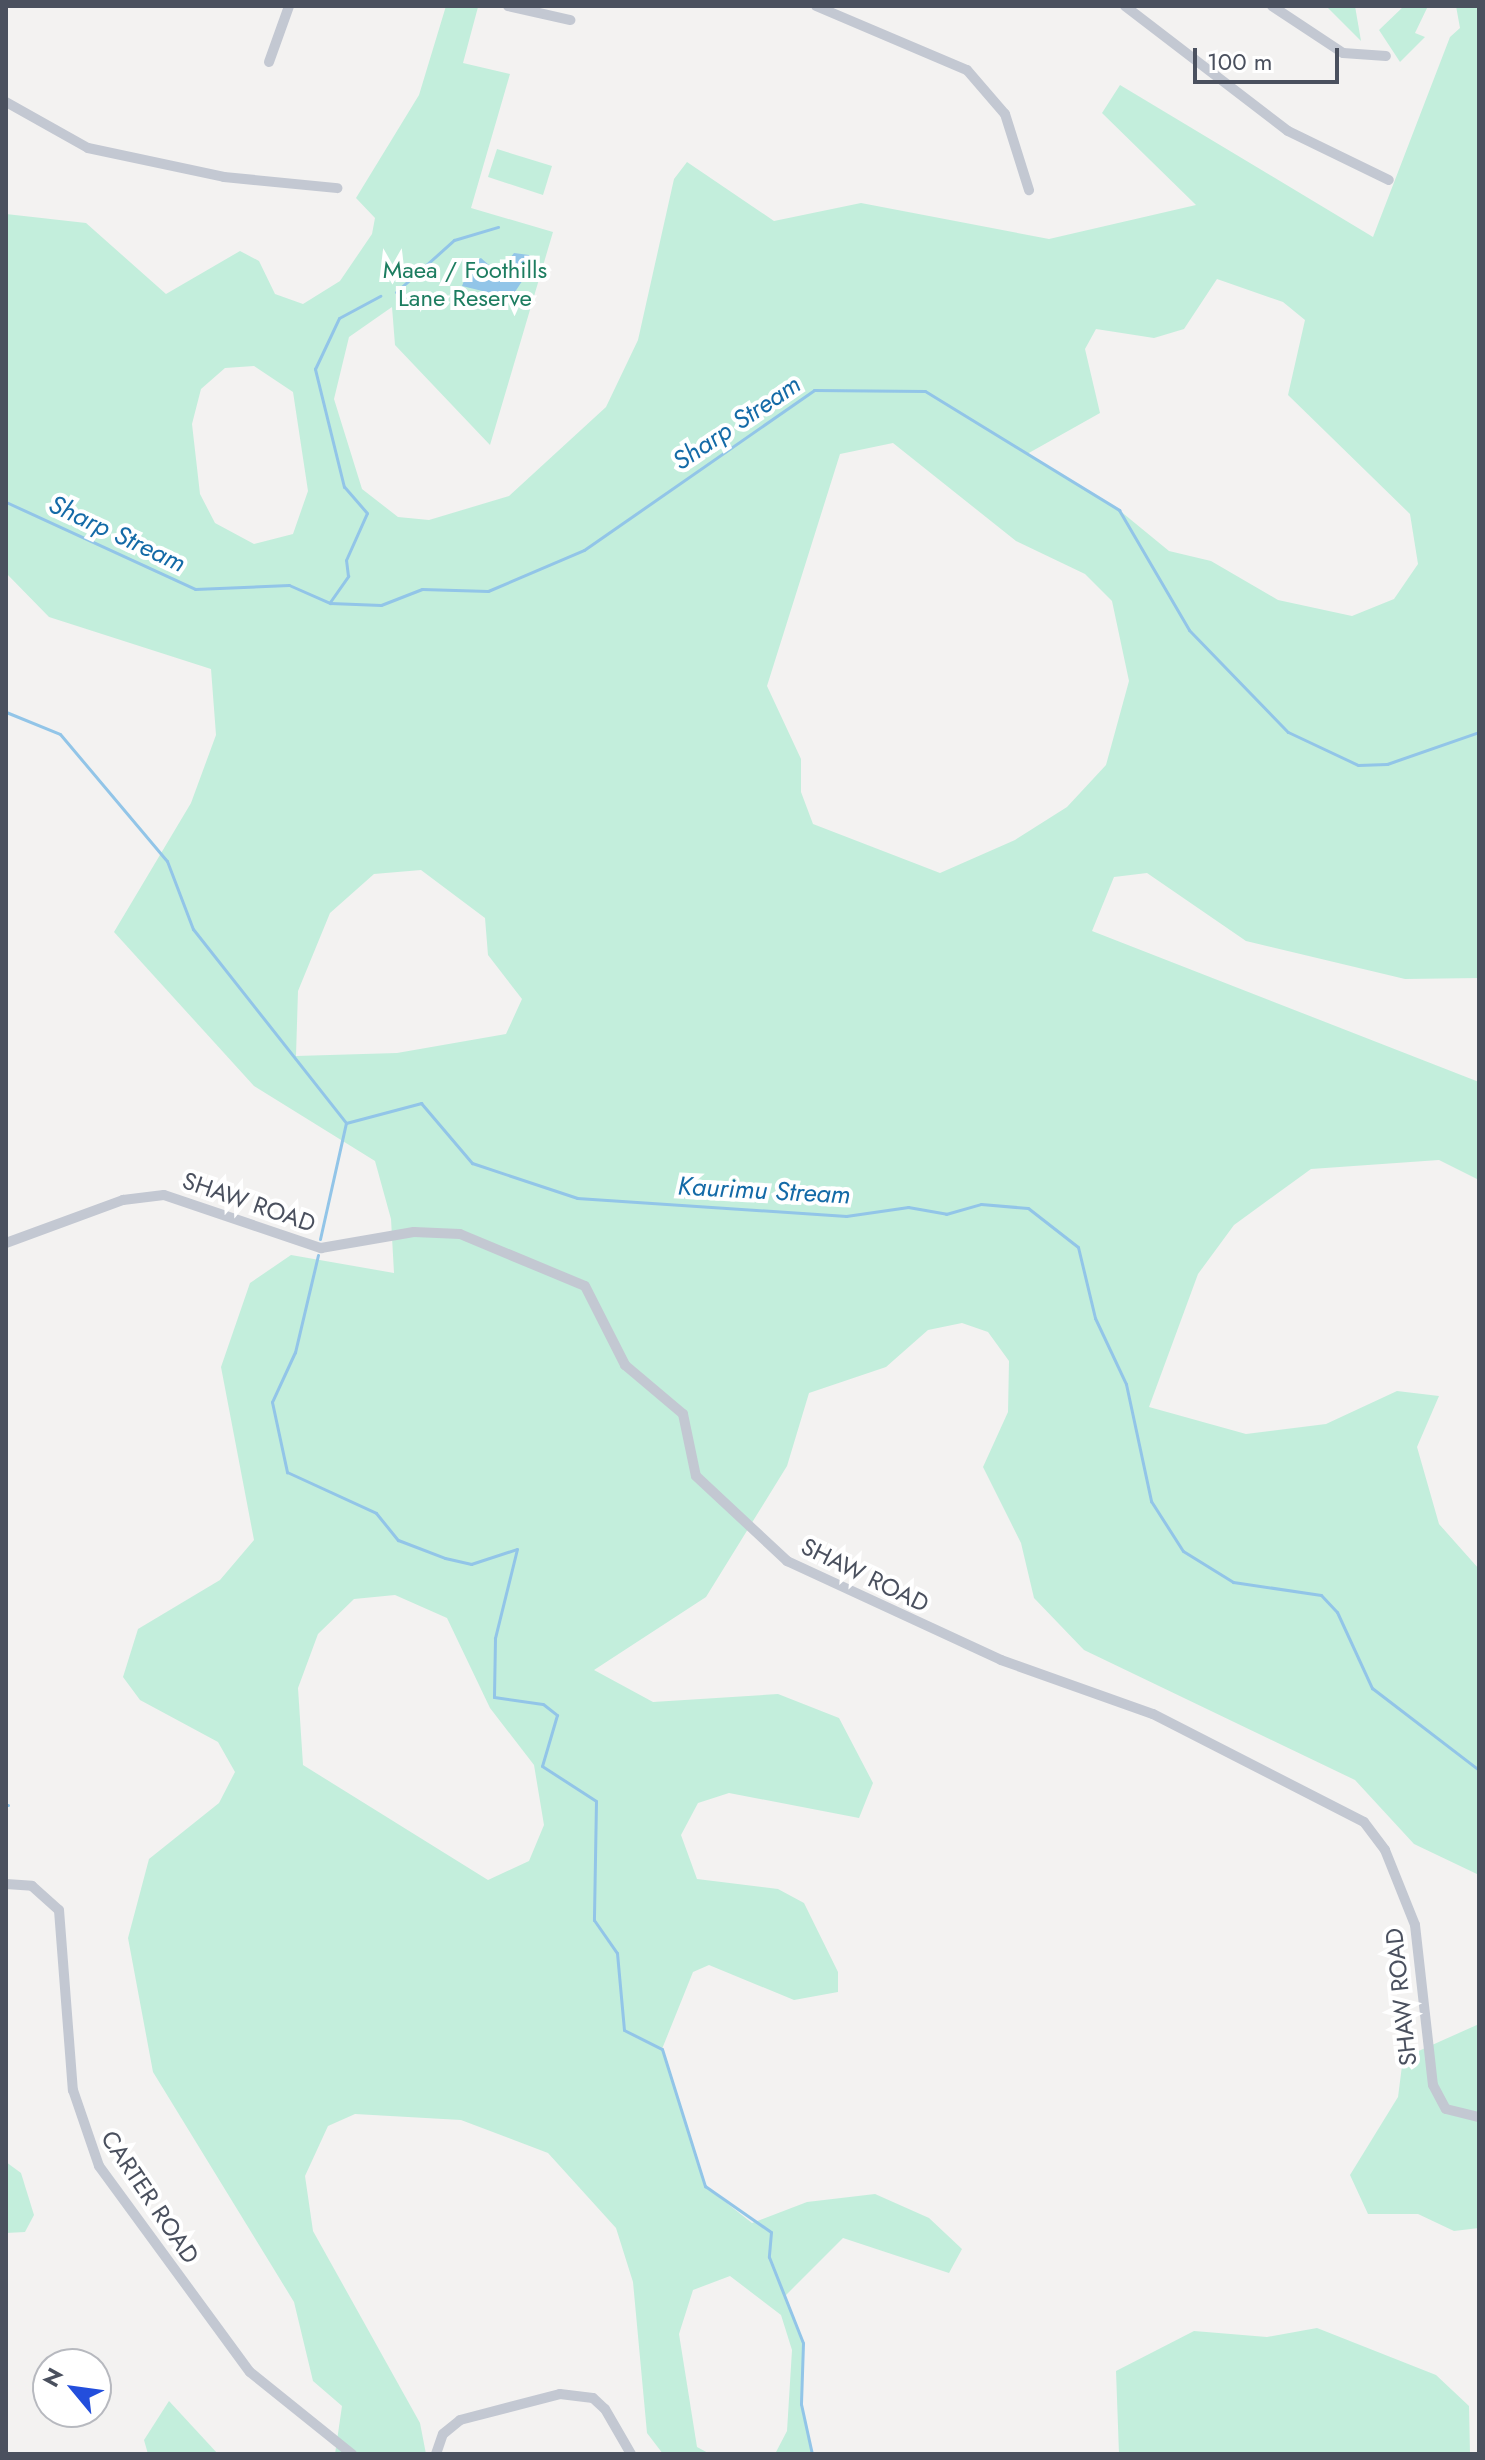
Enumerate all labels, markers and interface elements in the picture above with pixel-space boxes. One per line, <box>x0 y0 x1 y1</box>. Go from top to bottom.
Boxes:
scale bar <box>1197 32 1343 82</box>
text: 100 m <box>1207 44 1273 79</box>
park label: Maea / Foothills Lane Reserve <box>383 256 547 312</box>
water label: Sharp Stream <box>667 369 807 477</box>
water label: Sharp Stream <box>44 489 190 579</box>
street label: SHAW ROAD <box>179 1166 319 1238</box>
water label: Kaurimu Stream <box>677 1171 851 1211</box>
street label: SHAW ROAD <box>796 1532 934 1618</box>
street label: SHAW ROAD <box>1379 1927 1423 2067</box>
street label: CARTER ROAD <box>95 2125 205 2269</box>
north arrow <box>32 2348 112 2428</box>
text: N <box>35 2362 71 2393</box>

